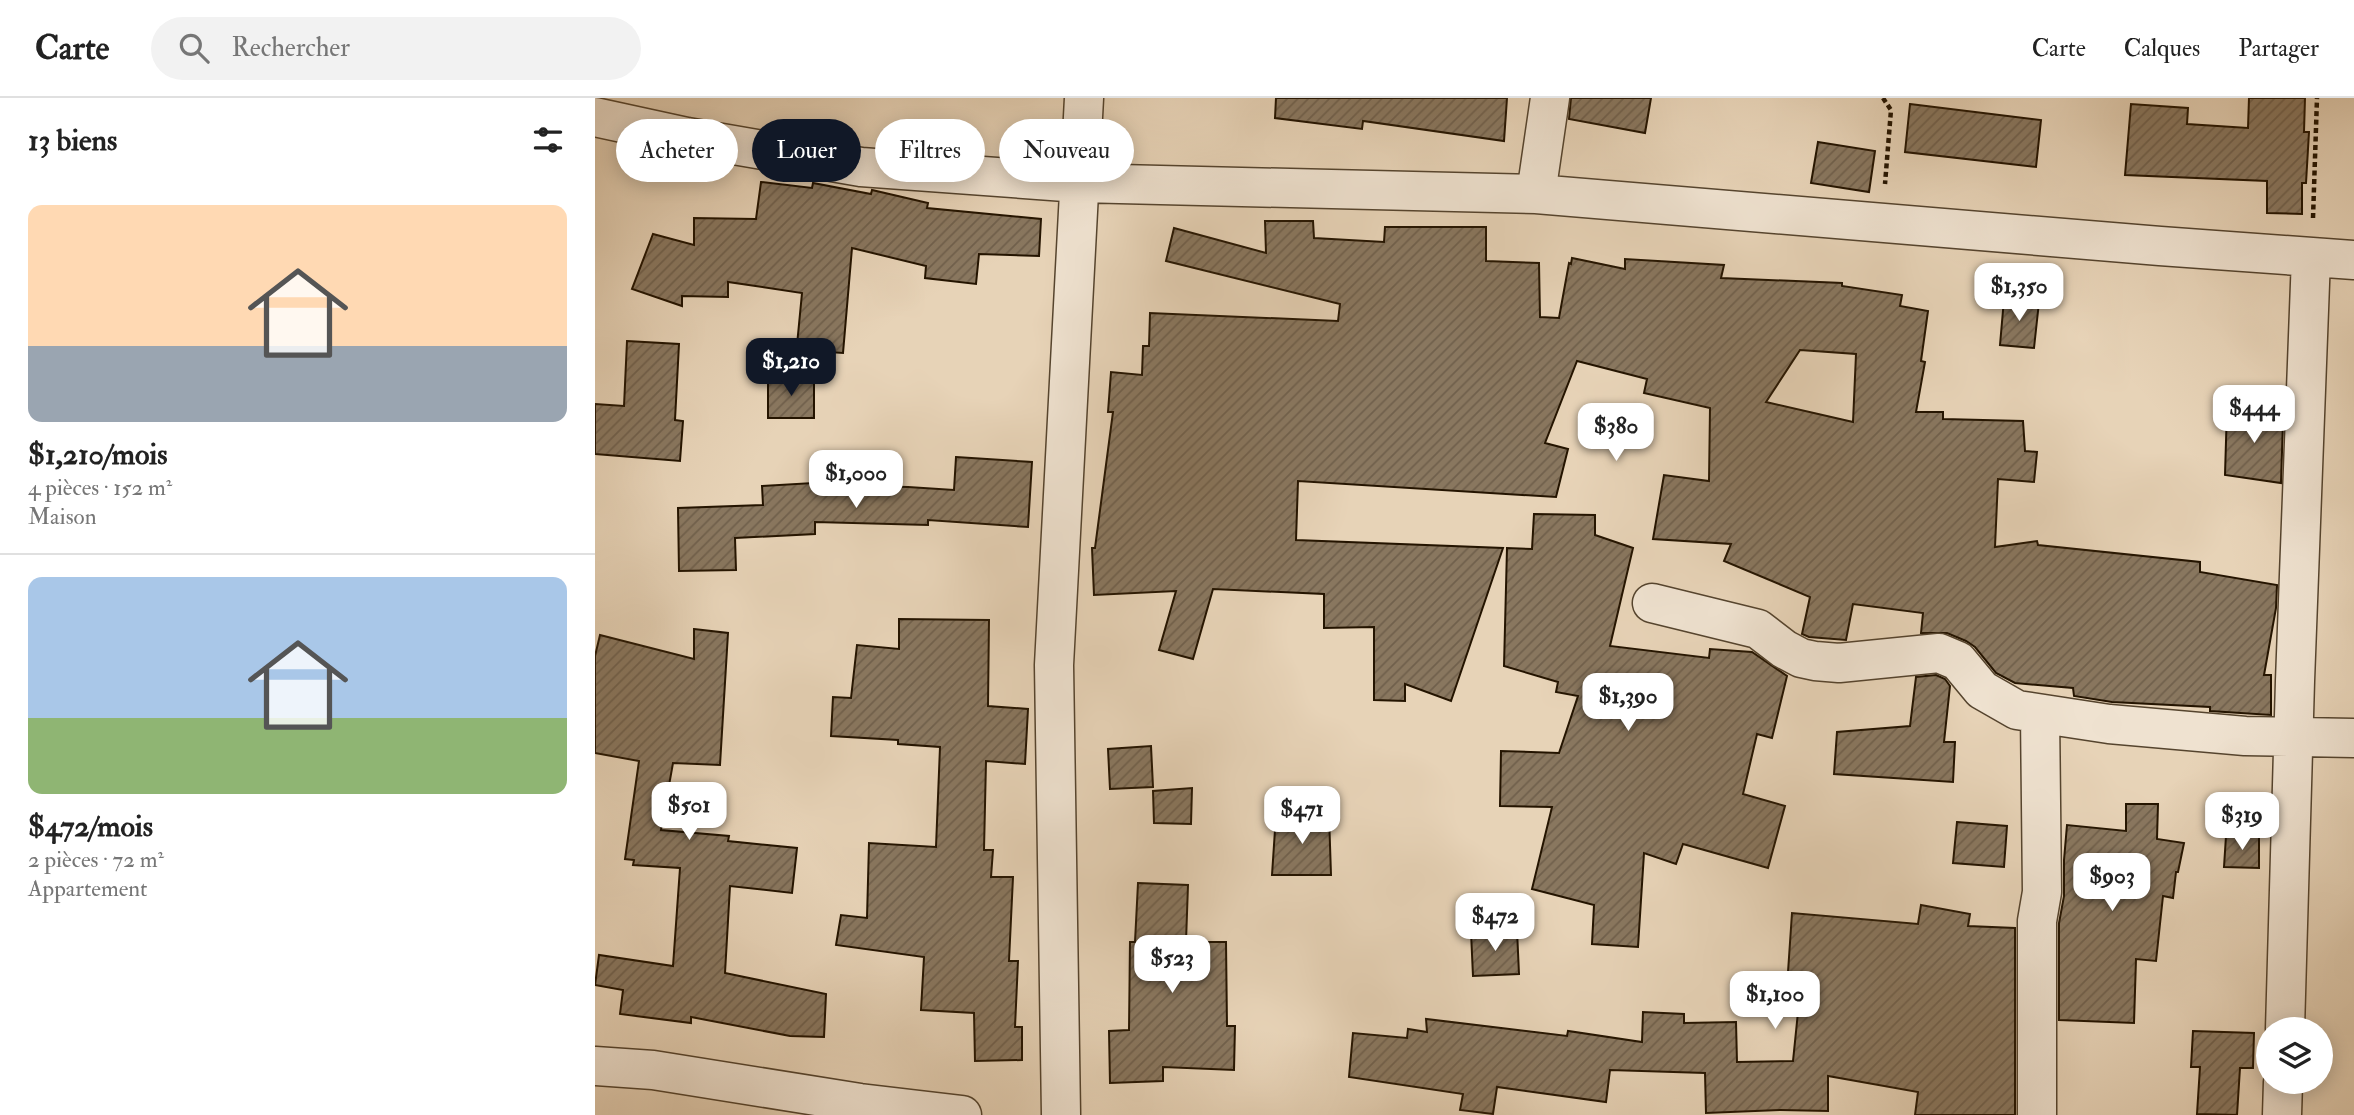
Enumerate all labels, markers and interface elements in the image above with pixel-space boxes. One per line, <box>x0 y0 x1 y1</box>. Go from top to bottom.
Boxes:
search box <box>151 17 641 80</box>
text: Carte <box>35 28 109 69</box>
icon: search <box>175 29 213 67</box>
text: Rechercher <box>231 32 350 64</box>
text: Carte <box>2032 33 2086 64</box>
text: Calques <box>2124 33 2200 64</box>
text: Partager <box>2238 33 2319 64</box>
chip: Acheter <box>616 119 738 182</box>
chip: Louer <box>752 119 861 182</box>
chip: Filtres <box>875 119 985 182</box>
chip: Nouveau <box>999 119 1134 182</box>
icon: filters <box>529 121 567 159</box>
text: 13 biens <box>28 122 117 159</box>
icon: home <box>235 250 361 376</box>
pin: $1,350 <box>1962 264 2076 323</box>
text: $1,350 <box>1990 271 2048 300</box>
pin: $1,210 <box>734 338 848 398</box>
text: $1,210 <box>762 346 820 375</box>
pin: $444 <box>2213 386 2295 445</box>
text: $444 <box>2229 393 2279 422</box>
pin: $380 <box>1575 404 1657 463</box>
text: $380 <box>1594 411 1638 440</box>
text: $1,210/mois <box>28 436 168 473</box>
pin: $1,000 <box>799 450 913 510</box>
text: $1,000 <box>825 458 887 487</box>
text: 4 pièces · 152 m² <box>28 473 172 502</box>
text: Maison <box>28 502 97 531</box>
icon: home <box>235 622 361 748</box>
pin: $1,390 <box>1571 674 1685 733</box>
text: $1,390 <box>1598 681 1658 710</box>
pin: $501 <box>648 782 730 842</box>
pin: $471 <box>1261 786 1343 846</box>
text: $501 <box>668 790 710 819</box>
pin: $319 <box>2201 792 2283 852</box>
text: $471 <box>1280 794 1324 823</box>
text: $319 <box>2221 800 2263 829</box>
text: $472/mois <box>28 808 153 845</box>
text: 2 pièces · 72 m² <box>28 845 164 874</box>
pin: $903 <box>2071 854 2153 913</box>
text: $903 <box>2089 861 2135 890</box>
text: Appartement <box>28 874 148 903</box>
pin: $472 <box>1454 894 1536 953</box>
text: $472 <box>1471 901 1519 930</box>
pin: $523 <box>1131 936 1213 995</box>
text: $523 <box>1150 943 1194 972</box>
pin: $1,100 <box>1718 972 1832 1031</box>
text: $1,100 <box>1746 979 1804 1008</box>
map controls <box>2256 1017 2333 1094</box>
button: layers <box>2256 1017 2333 1094</box>

